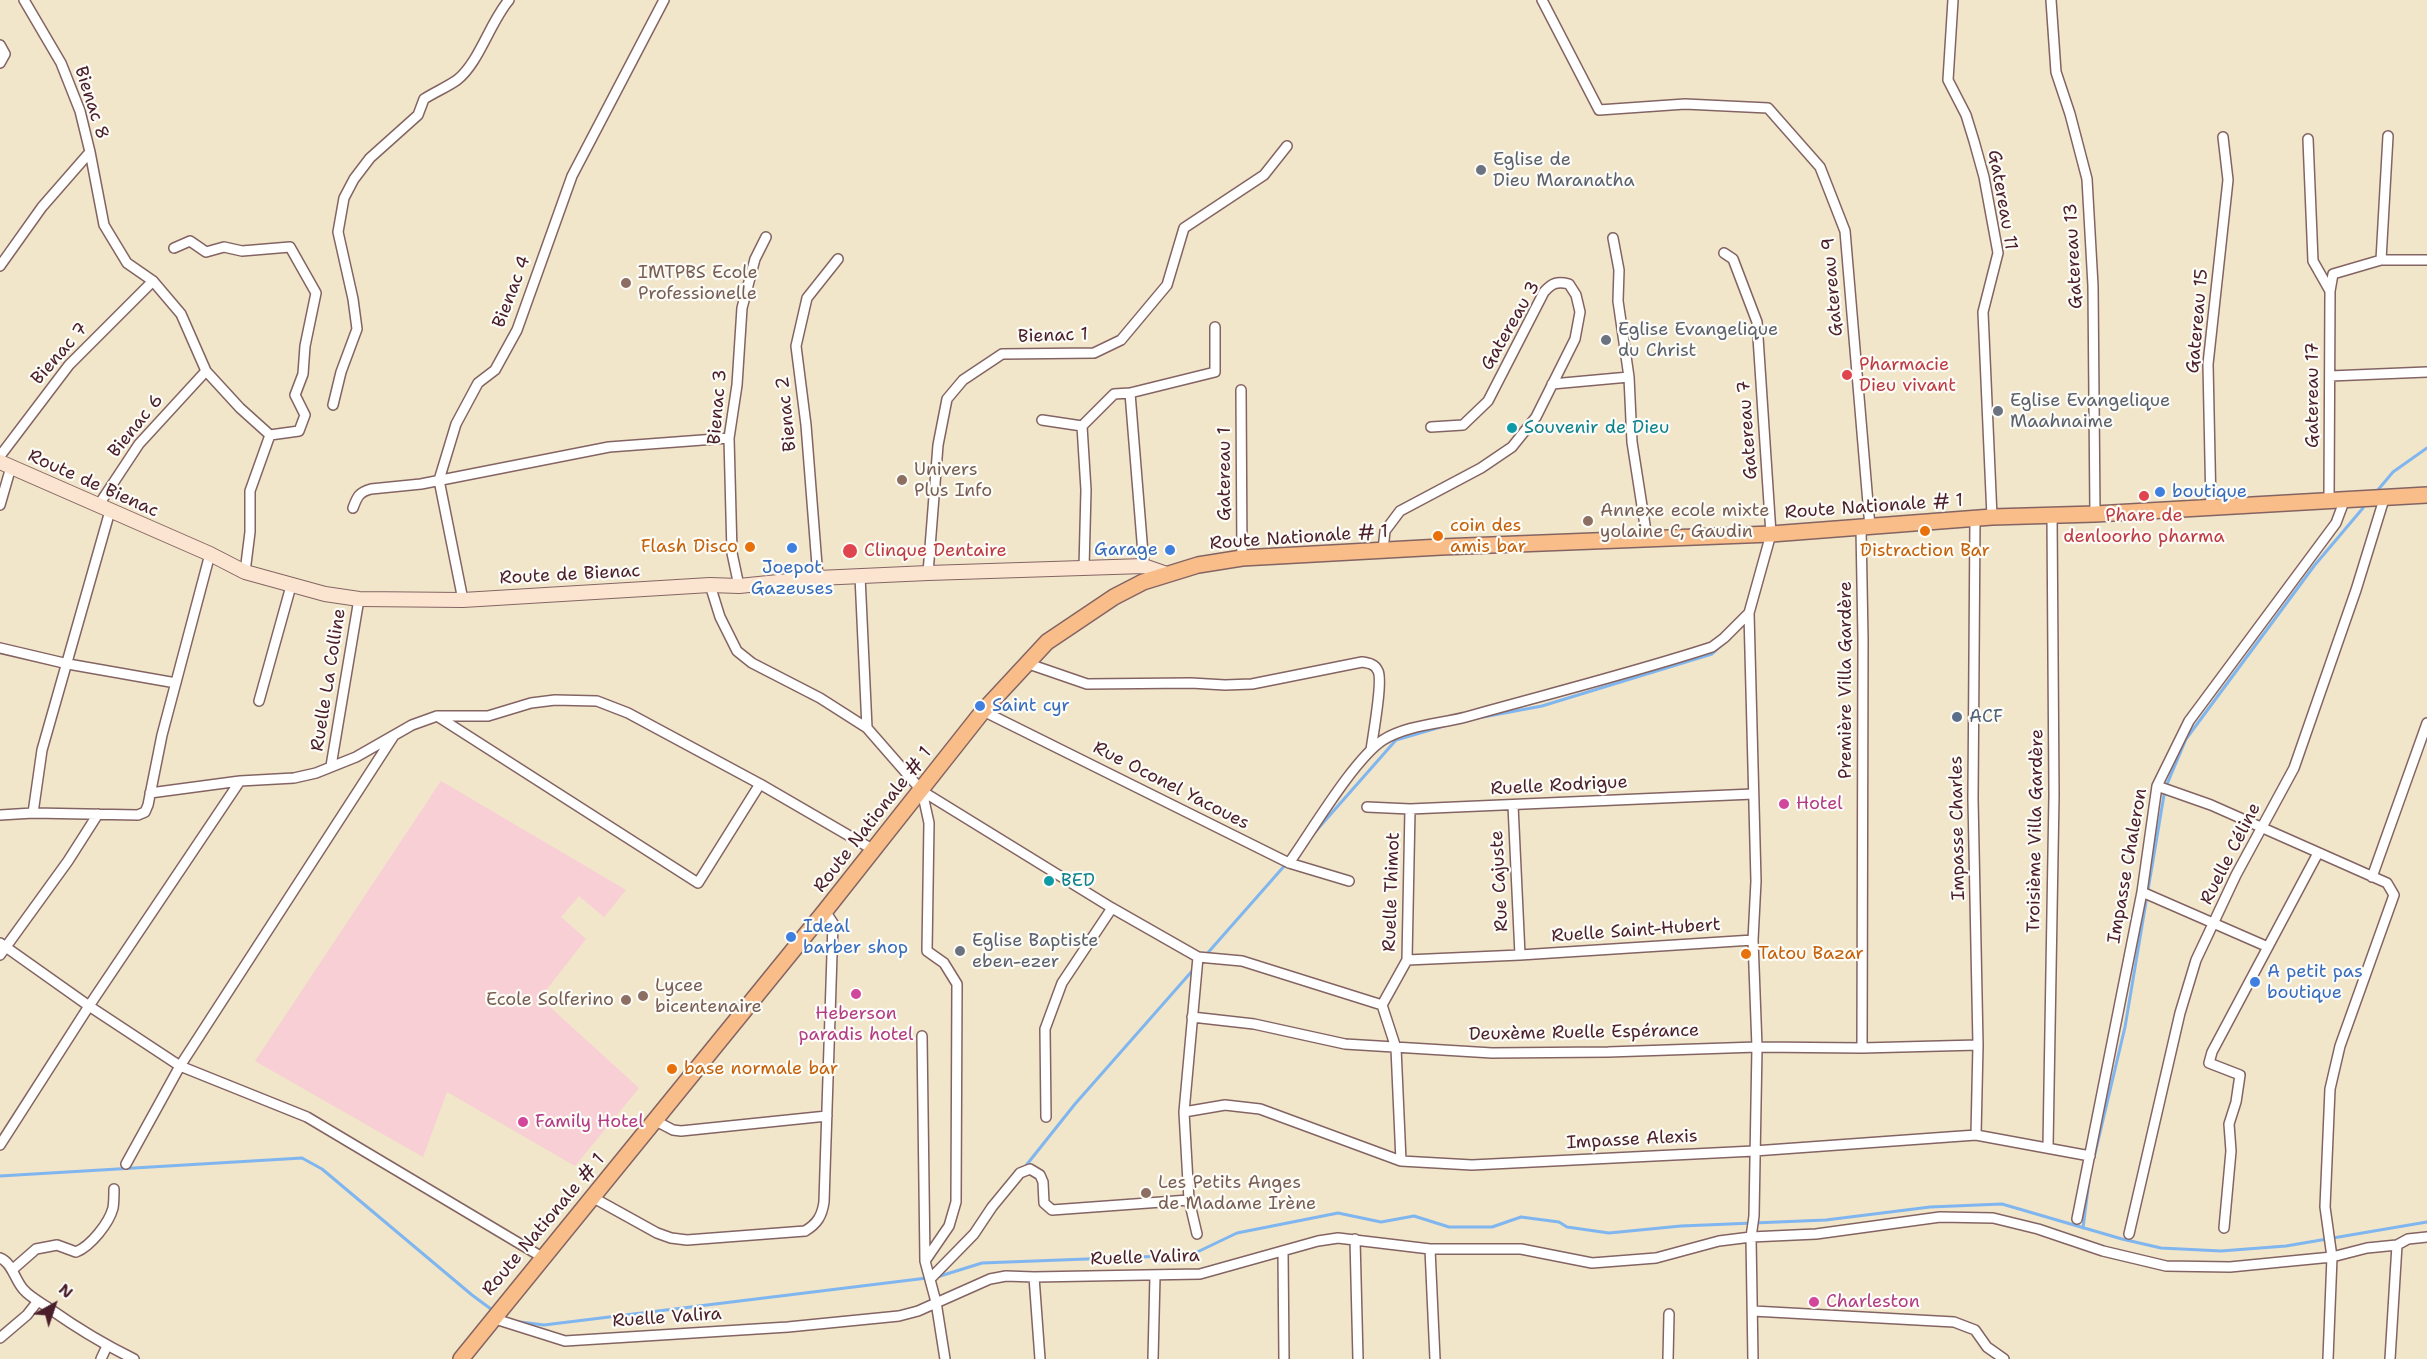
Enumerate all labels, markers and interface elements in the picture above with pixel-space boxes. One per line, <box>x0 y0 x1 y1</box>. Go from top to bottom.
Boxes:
street label: Bienac 8 <box>69 64 113 142</box>
street label: Gatereau 11 <box>1983 148 2021 252</box>
place label: Eglise de Dieu Maranatha <box>1493 149 1635 192</box>
marker: Eglise de Dieu Maranatha <box>1474 163 1488 177</box>
street label: Gatereau 13 <box>2060 203 2088 309</box>
street label: Gatereau 9 <box>1818 237 1848 337</box>
street label: Bienac 4 <box>488 253 536 331</box>
place label: IMTPBS Ecole Professionelle <box>638 262 758 304</box>
street label: Gatereau 15 <box>2183 268 2213 374</box>
marker: IMTPBS Ecole Professionelle <box>619 276 633 290</box>
street label: Gatereau 3 <box>1477 278 1545 374</box>
street label: Bienac 7 <box>27 318 93 390</box>
place label: Eglise Evangelique du Christ <box>1618 319 1778 362</box>
street label: Bienac 1 <box>1018 324 1088 348</box>
marker: Eglise Evangelique du Christ <box>1599 333 1613 347</box>
street label: Gatereau 17 <box>2302 342 2324 448</box>
place label: Pharmacie Dieu vivant <box>1859 354 1956 397</box>
marker: Pharmacie Dieu vivant <box>1840 368 1854 382</box>
street label: Bienac 3 <box>704 369 732 445</box>
street label: Bienac 2 <box>772 375 802 453</box>
street label: Gatereau 7 <box>1734 380 1762 480</box>
street label: Bienac 6 <box>104 390 168 462</box>
place label: Eglise Evangelique Maahnaime <box>2010 390 2170 432</box>
marker: Eglise Evangelique Maahnaime <box>1991 404 2005 418</box>
place label: Souvenir de Dieu <box>1524 417 1669 439</box>
marker: Souvenir de Dieu <box>1505 421 1519 435</box>
street label: Gatereau 1 <box>1214 427 1236 521</box>
street label: Route de Bienac <box>24 445 162 523</box>
place label: Univers Plus Info <box>914 459 992 502</box>
marker: Univers Plus Info <box>895 473 909 487</box>
place label: boutique <box>2172 481 2247 503</box>
marker: boutique <box>2153 485 2167 499</box>
marker: Phare de denloorho pharma <box>2137 489 2151 503</box>
street label: Route Nationale # 1 <box>1784 490 1964 524</box>
place label: Annexe ecole mixte yolaine C, Gaudin <box>1600 500 1769 542</box>
place label: Phare de denloorho pharma <box>2063 505 2225 548</box>
marker: Annexe ecole mixte yolaine C, Gaudin <box>1581 514 1595 528</box>
place label: coin des amis bar <box>1450 515 1526 558</box>
street label: Route Nationale # 1 <box>1209 521 1389 555</box>
marker: Distraction Bar <box>1918 524 1932 538</box>
marker: coin des amis bar <box>1431 529 1445 543</box>
place label: Flash Disco <box>641 536 738 558</box>
place label: Garage <box>1094 539 1158 561</box>
marker: Flash Disco <box>743 540 757 554</box>
place label: Clinque Dentaire <box>864 540 1007 562</box>
place label: Distraction Bar <box>1860 540 1990 562</box>
marker: Joepot Gazeuses <box>785 541 799 555</box>
marker: Clinque Dentaire <box>841 542 859 560</box>
marker: Garage <box>1163 543 1177 557</box>
place label: Joepot Gazeuses <box>751 557 833 600</box>
street label: Route de Bienac <box>499 561 641 589</box>
street label: Première Villa Gardère <box>1835 581 1857 779</box>
street label: Ruelle La Colline <box>307 607 351 753</box>
place label: Saint cyr <box>992 695 1070 717</box>
marker: Saint cyr <box>973 699 987 713</box>
place label: ACF <box>1969 706 2003 728</box>
marker: ACF <box>1950 710 1964 724</box>
street label: Troisième Villa Gardère <box>2023 729 2049 933</box>
street label: Rue Oconel Yacoues <box>1089 737 1253 835</box>
street label: Route Nationale # 1 <box>809 743 937 897</box>
street label: Impasse Charles <box>1946 755 1970 901</box>
street label: Ruelle Rodrigue <box>1490 772 1628 800</box>
street label: Impasse Chaleron <box>2104 787 2152 945</box>
place label: Hotel <box>1796 793 1843 815</box>
marker: Hotel <box>1777 797 1791 811</box>
street label: Ruelle Céline <box>2196 800 2266 908</box>
street label: Rue Cajuste <box>1487 830 1513 932</box>
street label: Ruelle Thimot <box>1379 832 1405 952</box>
place label: BED <box>1061 870 1095 892</box>
marker: BED <box>1042 874 1056 888</box>
street label: Ruelle Saint-Hubert <box>1551 914 1721 948</box>
place label: Ideal barber shop <box>803 916 908 958</box>
marker: Ideal barber shop <box>784 930 798 944</box>
place label: Eglise Baptiste eben-ezer <box>972 930 1099 972</box>
place label: Tatou Bazar <box>1758 943 1864 965</box>
marker: Eglise Baptiste eben-ezer <box>953 944 967 958</box>
marker: Tatou Bazar <box>1739 947 1753 961</box>
place label: A petit pas boutique <box>2267 961 2363 1004</box>
place label: Lycee bicentenaire <box>655 975 762 1018</box>
marker: A petit pas boutique <box>2248 975 2262 989</box>
marker: Heberson paradis hotel <box>849 987 863 1001</box>
place label: Ecole Solferino <box>486 989 614 1011</box>
marker: Lycee bicentenaire <box>636 989 650 1003</box>
marker: Ecole Solferino <box>619 993 633 1007</box>
place label: Heberson paradis hotel <box>798 1003 914 1046</box>
street label: Deuxème Ruelle Espérance <box>1469 1020 1699 1046</box>
place label: base normale bar <box>684 1058 838 1080</box>
marker: base normale bar <box>665 1062 679 1076</box>
place label: Family Hotel <box>535 1111 644 1133</box>
marker: Family Hotel <box>516 1115 530 1129</box>
street label: Impasse Alexis <box>1566 1126 1698 1154</box>
street label: Route Nationale # 1 <box>478 1150 610 1300</box>
place label: Les Petits Anges de Madame Irène <box>1158 1172 1316 1214</box>
marker: Les Petits Anges de Madame Irène <box>1139 1186 1153 1200</box>
street label: Ruelle Valira <box>1090 1245 1200 1271</box>
north arrow <box>24 1275 84 1335</box>
text: N <box>54 1279 78 1303</box>
place label: Charleston <box>1826 1291 1920 1313</box>
marker: Charleston <box>1807 1295 1821 1309</box>
street label: Ruelle Valira <box>612 1303 722 1333</box>

